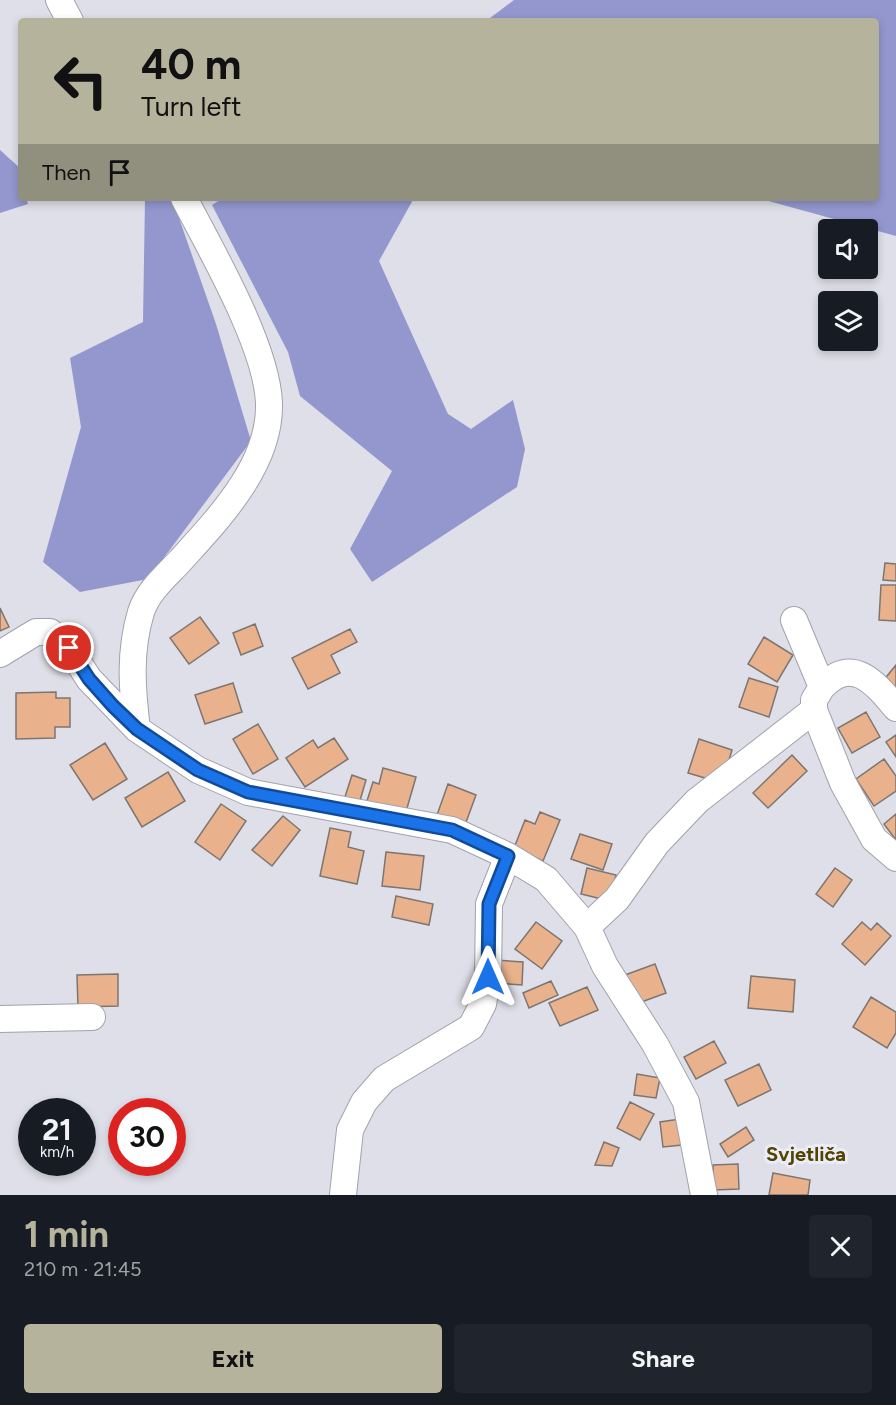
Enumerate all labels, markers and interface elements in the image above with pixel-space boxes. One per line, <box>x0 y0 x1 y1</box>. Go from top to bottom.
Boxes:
text: 40 m <box>141 39 241 90</box>
icon: left <box>42 42 120 120</box>
text: Turn left <box>141 90 241 123</box>
icon: arrive <box>103 156 136 189</box>
text: Then <box>42 159 91 186</box>
map controls <box>818 219 878 351</box>
button: sound <box>818 219 878 279</box>
button: layers <box>818 291 878 351</box>
pin <box>43 622 94 673</box>
icon: arrive <box>52 631 85 664</box>
position arrow <box>456 945 520 1009</box>
speed limit sign: 30 <box>108 1098 186 1176</box>
text: 21 <box>42 1111 72 1148</box>
district label: Svjetliča <box>766 1142 846 1166</box>
text: km/h <box>40 1143 74 1161</box>
text: 1 min <box>24 1213 109 1256</box>
button: close <box>809 1215 872 1278</box>
text: 210 m · 21:45 <box>24 1257 142 1281</box>
button: Exit <box>24 1324 442 1393</box>
button: Share <box>454 1324 872 1393</box>

